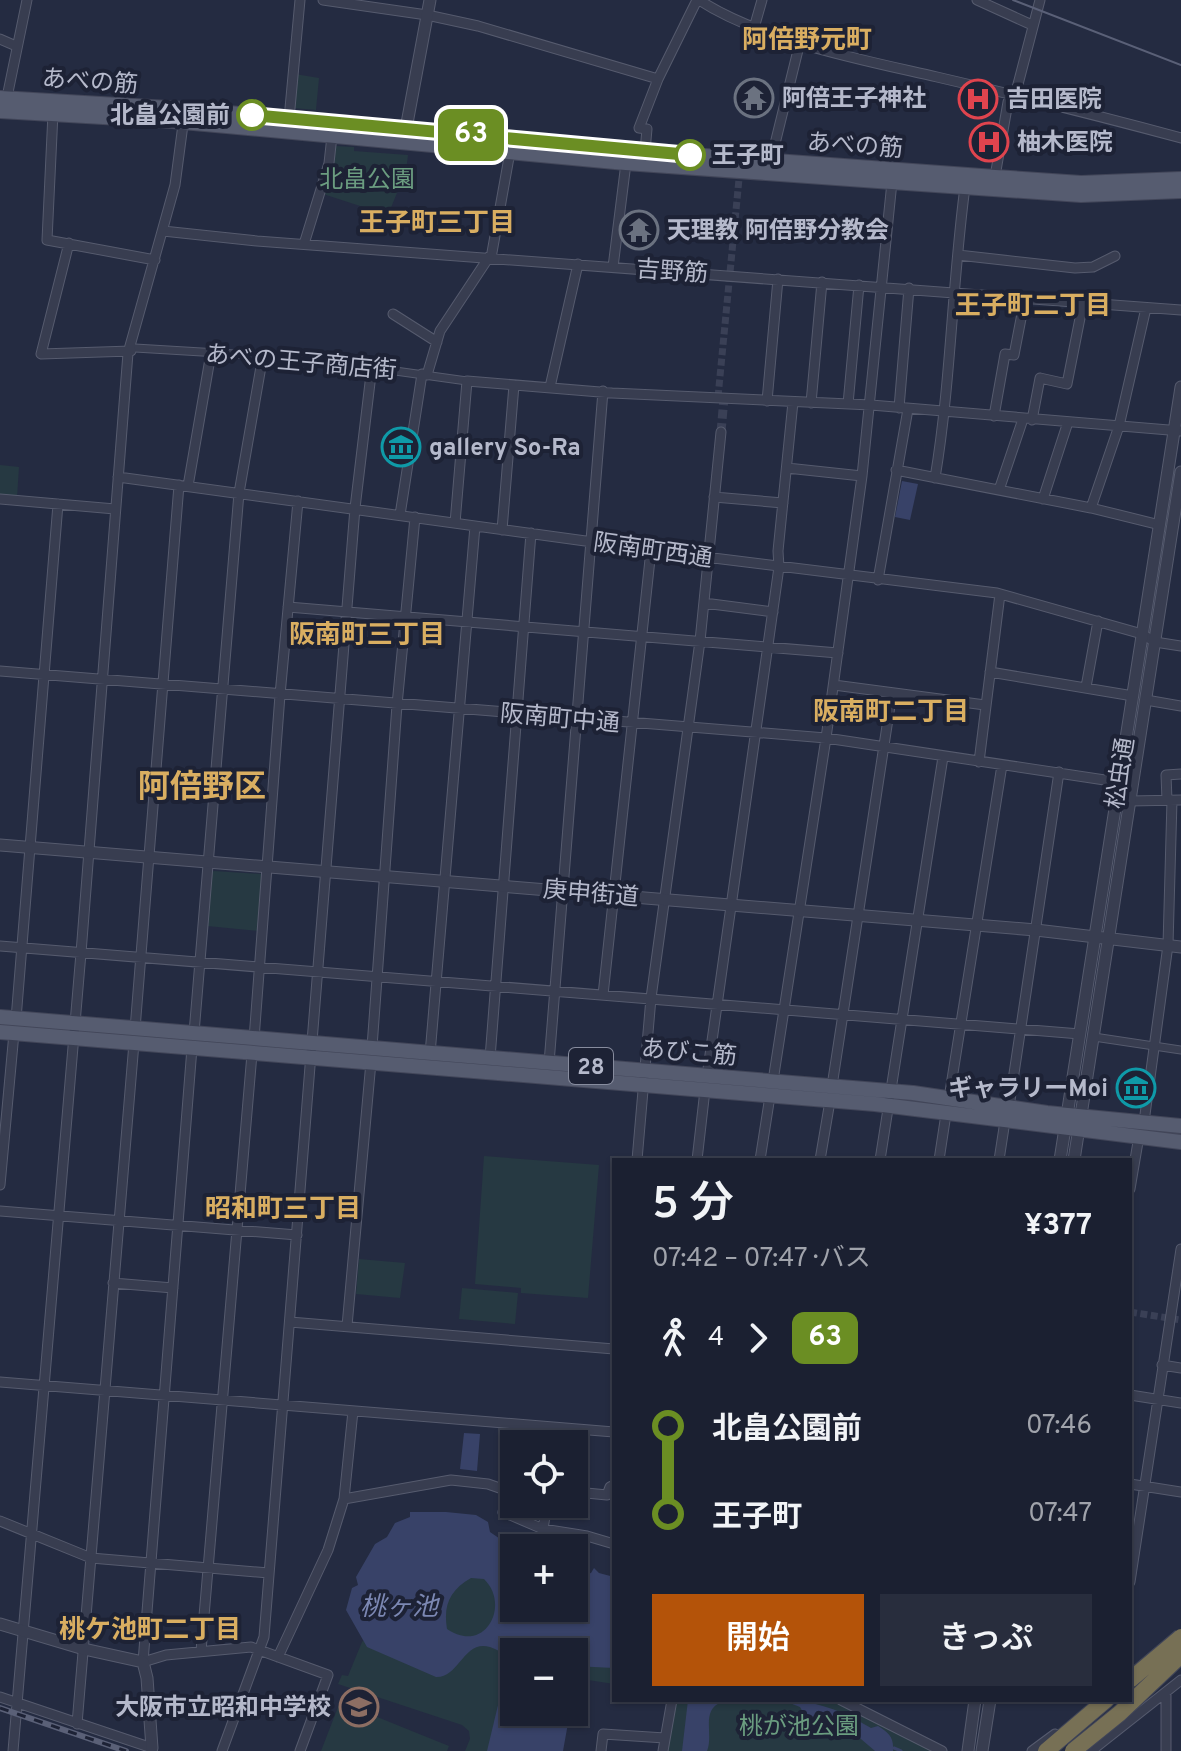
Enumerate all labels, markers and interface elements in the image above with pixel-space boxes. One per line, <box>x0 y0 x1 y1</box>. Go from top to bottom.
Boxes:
district label: 阿倍野元町 <box>742 25 872 58</box>
street label: あべの筋 <box>41 65 139 101</box>
temple icon: 阿倍王子神社 <box>733 77 775 119</box>
hospital icon: 吉田医院 <box>957 78 999 120</box>
place label: 阿倍王子神社 <box>782 85 926 115</box>
place label: 吉田医院 <box>1006 86 1102 116</box>
marker: 北畠公園前 <box>237 100 267 130</box>
place label: 北畠公園前 <box>110 102 230 132</box>
line badge: 63 <box>435 109 507 161</box>
text: 63 <box>454 117 488 153</box>
hospital icon: 柚木医院 <box>968 121 1010 163</box>
street label: あべの筋 <box>806 129 904 165</box>
place label: 柚木医院 <box>1017 129 1113 159</box>
marker: 王子町 <box>675 140 705 170</box>
place label: 王子町 <box>712 142 784 172</box>
park label: 北畠公園 <box>319 166 415 196</box>
district label: 王子町三丁目 <box>359 208 515 241</box>
temple icon: 天理教 阿倍野分教会 <box>618 209 660 251</box>
place label: 天理教 阿倍野分教会 <box>667 217 889 247</box>
street label: 吉野筋 <box>635 256 709 290</box>
district label: 王子町二丁目 <box>955 291 1111 324</box>
street label: あべの王子商店街 <box>204 341 398 387</box>
museum icon: gallery So-Ra <box>380 426 422 468</box>
place label: gallery So-Ra <box>429 434 581 464</box>
street label: 阪南町西通 <box>591 529 714 575</box>
district label: 阪南町三丁目 <box>289 620 445 653</box>
district label: 阪南町二丁目 <box>813 697 969 730</box>
street label: 阪南町中通 <box>499 700 621 740</box>
street label: 松虫通 <box>1102 735 1142 811</box>
district label: 阿倍野区 <box>138 769 266 809</box>
street label: 庚申街道 <box>542 876 640 914</box>
street label: あびこ筋 <box>640 1035 738 1073</box>
road number: 28 <box>569 1048 613 1084</box>
museum icon: ギャラリーMoi <box>1115 1067 1157 1109</box>
place label: ギャラリーMoi <box>948 1075 1108 1105</box>
text: 5 分 <box>652 1178 734 1234</box>
district label: 昭和町三丁目 <box>205 1194 361 1227</box>
text: ¥377 <box>1024 1208 1092 1245</box>
text: 07:42 – 07:47 · バス <box>652 1243 871 1276</box>
icon: walk <box>652 1316 696 1360</box>
icon: forward <box>736 1316 780 1360</box>
text: 63 <box>808 1320 842 1356</box>
text: 4 <box>708 1322 724 1355</box>
text: 07:46 <box>1026 1410 1092 1443</box>
text: 北畠公園前 <box>712 1412 862 1449</box>
map controls <box>500 1430 588 1726</box>
button: locate <box>500 1430 588 1518</box>
text: 07:47 <box>1028 1498 1092 1531</box>
text: 王子町 <box>712 1500 802 1537</box>
button: + <box>500 1534 588 1622</box>
water label: 桃ヶ池 <box>360 1592 441 1625</box>
button: 開始 <box>652 1594 864 1686</box>
button: きっぷ <box>880 1594 1092 1686</box>
district label: 桃ケ池町二丁目 <box>59 1615 241 1648</box>
button: − <box>500 1638 588 1726</box>
school or university icon: 大阪市立昭和中学校 <box>338 1686 380 1728</box>
place label: 大阪市立昭和中学校 <box>115 1694 331 1724</box>
park label: 桃が池公園 <box>739 1713 859 1743</box>

